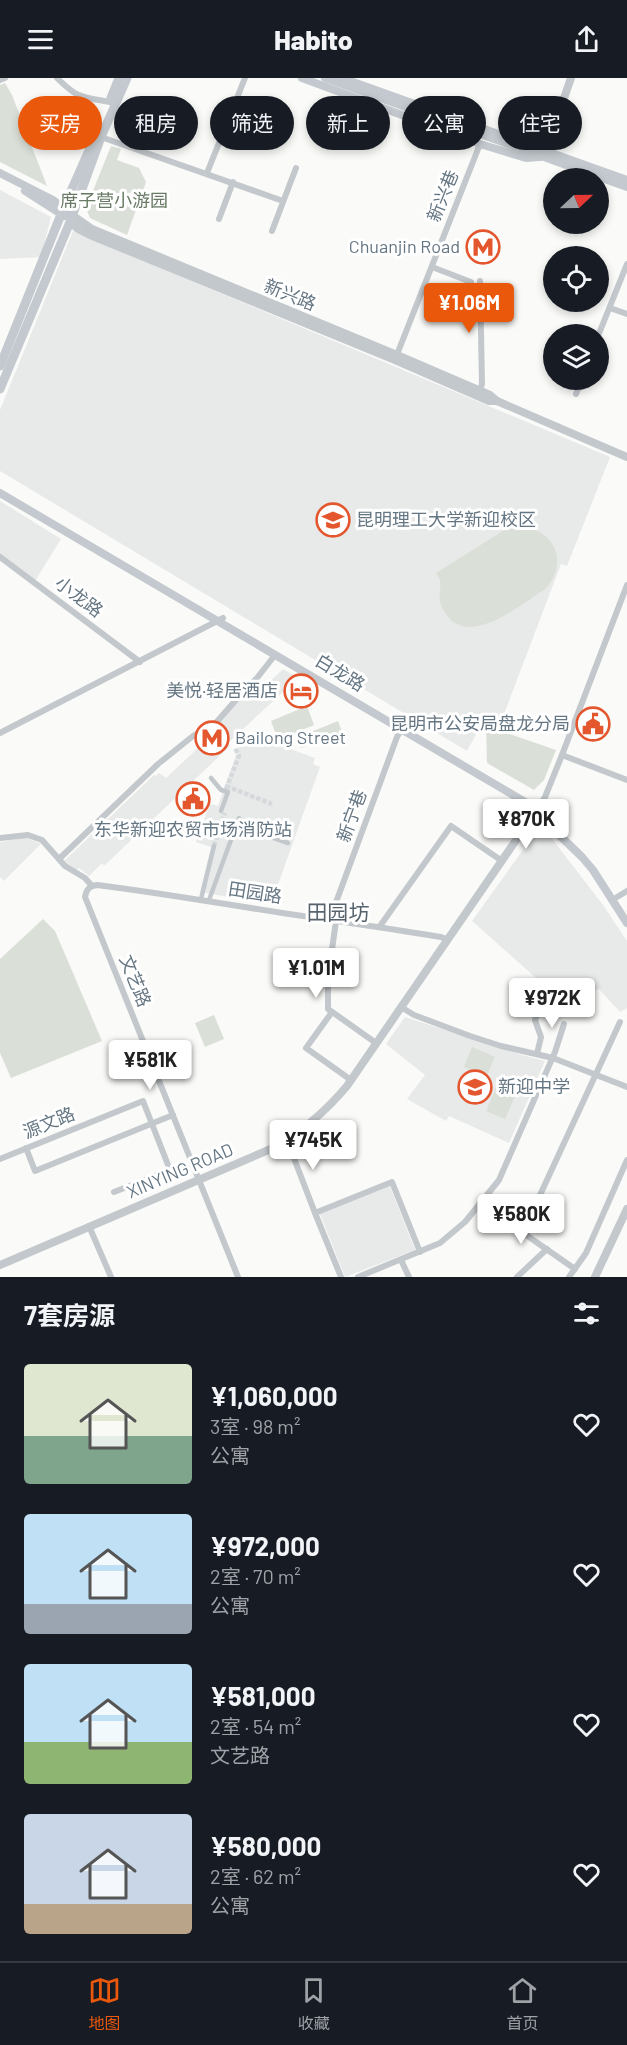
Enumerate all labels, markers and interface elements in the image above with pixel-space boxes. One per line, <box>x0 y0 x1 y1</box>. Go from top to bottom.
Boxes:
icon: menu <box>24 23 57 56</box>
text: Habito <box>274 23 353 55</box>
icon: share <box>570 23 603 56</box>
chip: 买房 <box>18 96 102 150</box>
chip: 租房 <box>114 96 198 150</box>
chip: 筛选 <box>210 96 294 150</box>
chip: 新上 <box>306 96 390 150</box>
chip: 公寓 <box>402 96 486 150</box>
chip: 住宅 <box>498 96 582 150</box>
street label: 新兴巷 <box>422 166 462 225</box>
north arrow <box>543 168 609 234</box>
map controls <box>543 168 609 390</box>
park label: 席子营小游园 <box>60 189 168 211</box>
metro station icon: Chuanjin Road <box>465 229 501 265</box>
place label: Chuanjin Road <box>349 235 460 257</box>
button: locate <box>543 246 609 312</box>
street label: 新兴路 <box>261 274 320 314</box>
pin: ¥1.06M <box>420 283 518 334</box>
text: ¥1.06M <box>438 290 500 314</box>
button: layers <box>543 324 609 390</box>
school or university icon: 昆明理工大学新迎校区 <box>315 502 351 538</box>
place label: 昆明理工大学新迎校区 <box>356 508 536 530</box>
street label: 小龙路 <box>51 571 108 621</box>
street label: 白龙路 <box>312 649 369 695</box>
hotel icon: 美悦·轻居酒店 <box>283 673 319 709</box>
place label: 美悦·轻居酒店 <box>166 679 278 701</box>
public building icon: 昆明市公安局盘龙分局 <box>575 706 611 742</box>
place label: 昆明市公安局盘龙分局 <box>390 712 570 734</box>
metro station icon: Bailong Street <box>194 720 230 756</box>
place label: Bailong Street <box>235 726 346 748</box>
public building icon: 东华新迎农贸市场消防站 <box>175 781 211 817</box>
street label: 新宁巷 <box>331 787 371 845</box>
pin: ¥870K <box>484 799 568 850</box>
text: ¥870K <box>497 806 555 830</box>
place label: 东华新迎农贸市场消防站 <box>94 818 292 840</box>
street label: 田园路 <box>227 877 284 907</box>
district label: 田园坊 <box>307 899 370 924</box>
pin: ¥1.01M <box>267 948 365 999</box>
street label: 文艺路 <box>116 951 156 1010</box>
text: ¥1.01M <box>287 955 345 979</box>
pin: ¥972K <box>510 978 594 1029</box>
text: ¥972K <box>523 985 581 1009</box>
pin: ¥581K <box>108 1040 192 1091</box>
text: ¥581K <box>123 1047 177 1071</box>
school or university icon: 新迎中学 <box>457 1069 493 1105</box>
place label: 新迎中学 <box>498 1075 570 1097</box>
street label: 源文路 <box>19 1102 78 1142</box>
pin: ¥745K <box>271 1120 355 1171</box>
text: ¥745K <box>283 1127 343 1151</box>
street label: XINYING ROAD <box>123 1138 236 1202</box>
pin: ¥580K <box>479 1194 563 1245</box>
text: ¥580K <box>491 1201 551 1225</box>
icon: filters <box>570 1297 603 1330</box>
text: 7套房源 <box>24 1299 115 1330</box>
text: ¥1,060,000 <box>210 1380 338 1411</box>
icon: home <box>72 1388 144 1460</box>
icon: heart <box>570 1408 603 1441</box>
text: 3室 · 98 m² <box>210 1414 300 1438</box>
text: 公寓 <box>210 1443 250 1467</box>
text: ¥972,000 <box>210 1530 320 1561</box>
icon: home <box>72 1538 144 1610</box>
icon: heart <box>570 1558 603 1591</box>
text: 2室 · 70 m² <box>210 1564 301 1588</box>
text: 公寓 <box>210 1593 250 1617</box>
text: ¥581,000 <box>210 1680 316 1711</box>
icon: home <box>72 1688 144 1760</box>
icon: heart <box>570 1708 603 1741</box>
text: 2室 · 54 m² <box>210 1714 301 1738</box>
text: 文艺路 <box>210 1743 270 1767</box>
text: ¥580,000 <box>210 1830 321 1861</box>
icon: home <box>72 1838 144 1910</box>
icon: heart <box>570 1858 603 1891</box>
text: 2室 · 62 m² <box>210 1864 301 1888</box>
text: 公寓 <box>210 1893 250 1917</box>
tab: 地图 <box>88 1974 121 2034</box>
tab: 收藏 <box>297 1974 330 2034</box>
tab: 首页 <box>506 1974 539 2034</box>

